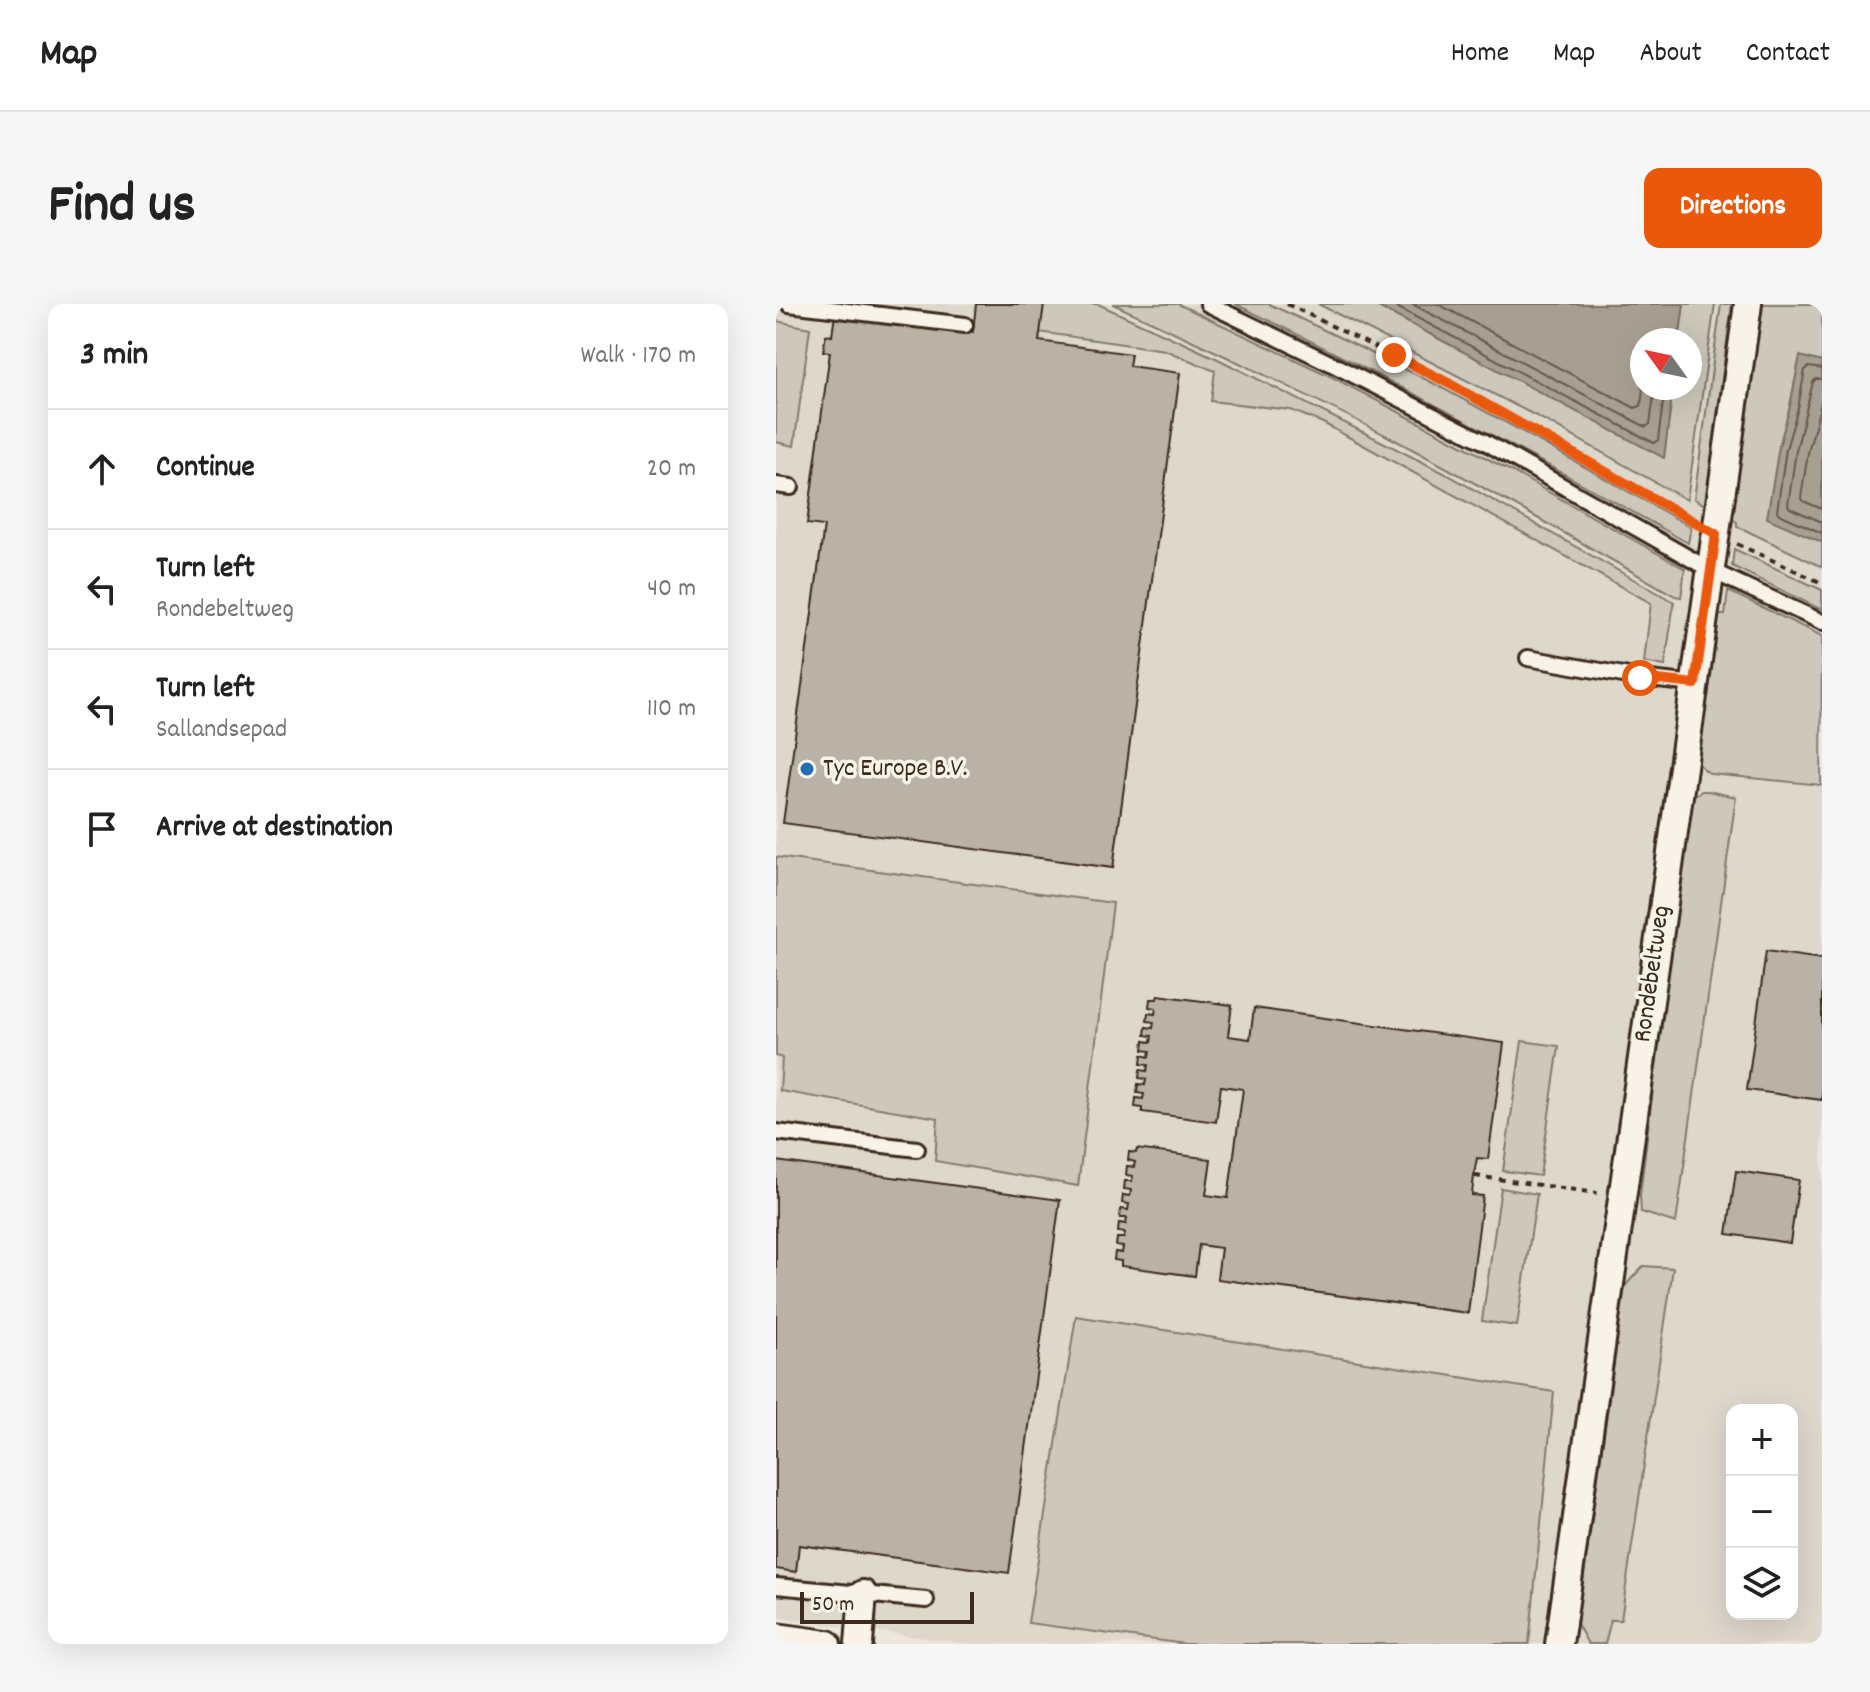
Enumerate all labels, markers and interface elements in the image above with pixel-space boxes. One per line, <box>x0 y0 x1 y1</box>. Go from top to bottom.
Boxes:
text: Map <box>40 28 98 83</box>
text: Home <box>1451 35 1509 75</box>
text: Map <box>1553 35 1595 75</box>
text: About <box>1639 35 1702 75</box>
text: Contact <box>1746 35 1830 75</box>
text: Find us <box>48 168 196 248</box>
button: Directions <box>1644 168 1822 248</box>
north arrow <box>1630 328 1702 400</box>
text: 3 min <box>80 332 148 381</box>
route end <box>1376 337 1412 373</box>
text: Walk · 170 m <box>581 338 696 375</box>
icon: ahead <box>80 447 124 491</box>
text: Continue <box>156 448 255 491</box>
text: 20 m <box>647 451 696 488</box>
text: Turn left <box>156 549 255 592</box>
icon: left <box>80 567 124 611</box>
text: 40 m <box>647 571 696 608</box>
text: Rondebeltweg <box>156 592 294 629</box>
route start <box>1622 660 1658 696</box>
text: Turn left <box>156 669 255 712</box>
icon: left <box>80 687 124 731</box>
text: 110 m <box>647 691 696 728</box>
text: Sallandsepad <box>156 712 287 749</box>
place label: Tyc Europe B.V. <box>823 751 967 788</box>
marker: Tyc Europe B.V. <box>798 760 816 778</box>
icon: arrive <box>80 807 124 851</box>
text: Arrive at destination <box>156 808 393 851</box>
street label: Rondebeltweg <box>1625 903 1681 1045</box>
map controls <box>1726 1404 1798 1620</box>
button: + <box>1726 1404 1798 1476</box>
button: − <box>1726 1476 1798 1548</box>
button: layers <box>1726 1548 1798 1620</box>
scale bar <box>800 1588 974 1624</box>
text: 50 m <box>812 1590 854 1621</box>

